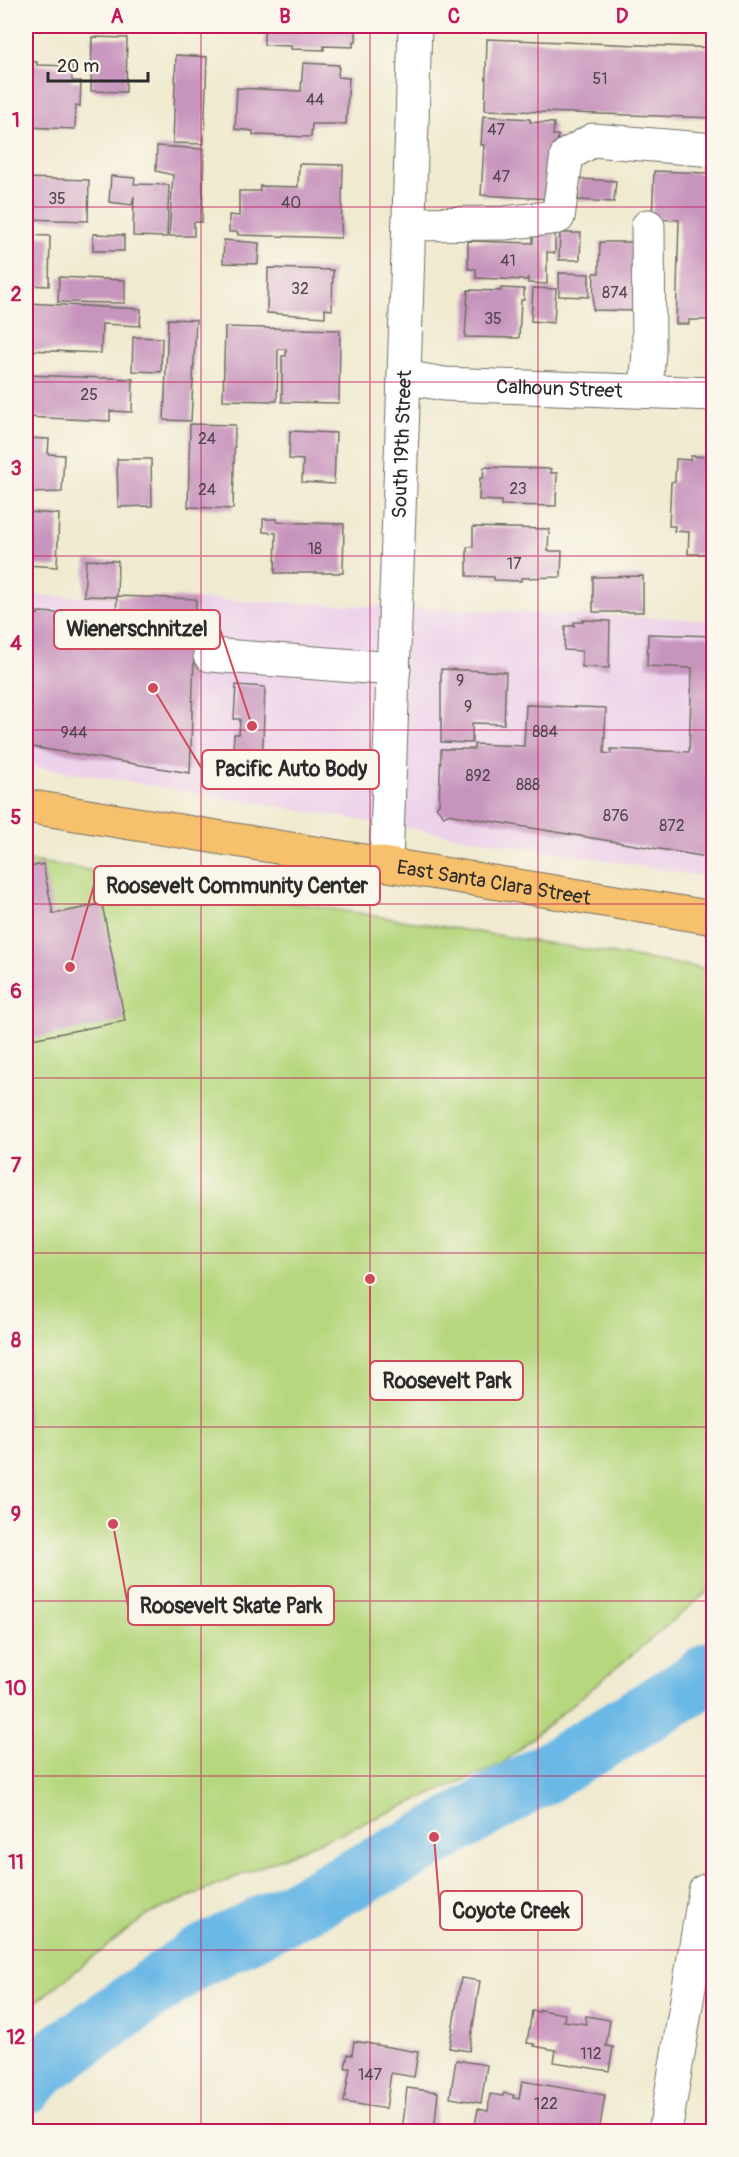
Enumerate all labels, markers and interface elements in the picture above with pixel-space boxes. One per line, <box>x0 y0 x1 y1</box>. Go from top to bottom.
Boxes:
text: A <box>111 4 124 29</box>
text: B <box>279 4 291 29</box>
text: C <box>448 4 460 29</box>
text: D <box>616 4 629 29</box>
scale bar <box>48 45 148 83</box>
text: 20 m <box>57 55 99 78</box>
house number: 51 <box>593 69 607 89</box>
house number: 44 <box>306 90 324 110</box>
text: 1 <box>12 108 20 133</box>
house number: 47 <box>487 120 505 140</box>
house number: 47 <box>492 167 510 187</box>
house number: 35 <box>48 189 66 209</box>
house number: 40 <box>281 193 301 213</box>
house number: 41 <box>500 251 516 271</box>
house number: 32 <box>291 279 309 299</box>
text: 2 <box>10 282 22 307</box>
house number: 874 <box>602 283 628 303</box>
house number: 35 <box>484 309 502 329</box>
street label: South 19th Street <box>386 369 417 519</box>
street label: Calhoun Street <box>496 373 624 403</box>
house number: 25 <box>80 385 98 405</box>
house number: 24 <box>198 429 216 449</box>
text: 3 <box>10 456 22 481</box>
house number: 23 <box>509 479 527 499</box>
house number: 24 <box>198 480 216 500</box>
house number: 18 <box>308 539 322 559</box>
house number: 17 <box>507 554 522 574</box>
callout: Wienerschnitzel <box>54 610 220 649</box>
text: Wienerschnitzel <box>66 616 208 643</box>
text: 4 <box>10 631 22 656</box>
house number: 9 <box>456 671 464 691</box>
house number: 9 <box>464 697 472 717</box>
house number: 884 <box>532 722 558 742</box>
house number: 944 <box>61 723 87 743</box>
callout: Pacific Auto Body <box>202 750 379 789</box>
text: Pacific Auto Body <box>215 756 367 783</box>
house number: 892 <box>465 766 491 786</box>
house number: 888 <box>516 775 540 795</box>
text: 5 <box>11 805 22 830</box>
house number: 876 <box>603 806 629 826</box>
house number: 872 <box>659 816 685 836</box>
street label: East Santa Clara Street <box>395 854 593 910</box>
callout: Roosevelt Community Center <box>94 866 380 905</box>
text: Roosevelt Community Center <box>106 873 369 900</box>
text: 6 <box>10 979 22 1004</box>
text: 7 <box>11 1153 22 1178</box>
text: 8 <box>11 1328 21 1353</box>
callout: Roosevelt Park <box>370 1361 523 1400</box>
text: Roosevelt Park <box>382 1368 512 1395</box>
text: 9 <box>11 1502 21 1527</box>
callout: Roosevelt Skate Park <box>128 1586 334 1625</box>
text: Roosevelt Skate Park <box>140 1593 323 1620</box>
text: 10 <box>5 1676 27 1701</box>
text: 11 <box>8 1850 24 1875</box>
callout: Coyote Creek <box>440 1891 582 1930</box>
text: Coyote Creek <box>452 1898 570 1925</box>
text: 12 <box>7 2025 26 2050</box>
house number: 112 <box>580 2044 602 2064</box>
house number: 147 <box>358 2065 383 2085</box>
house number: 122 <box>534 2094 558 2114</box>

